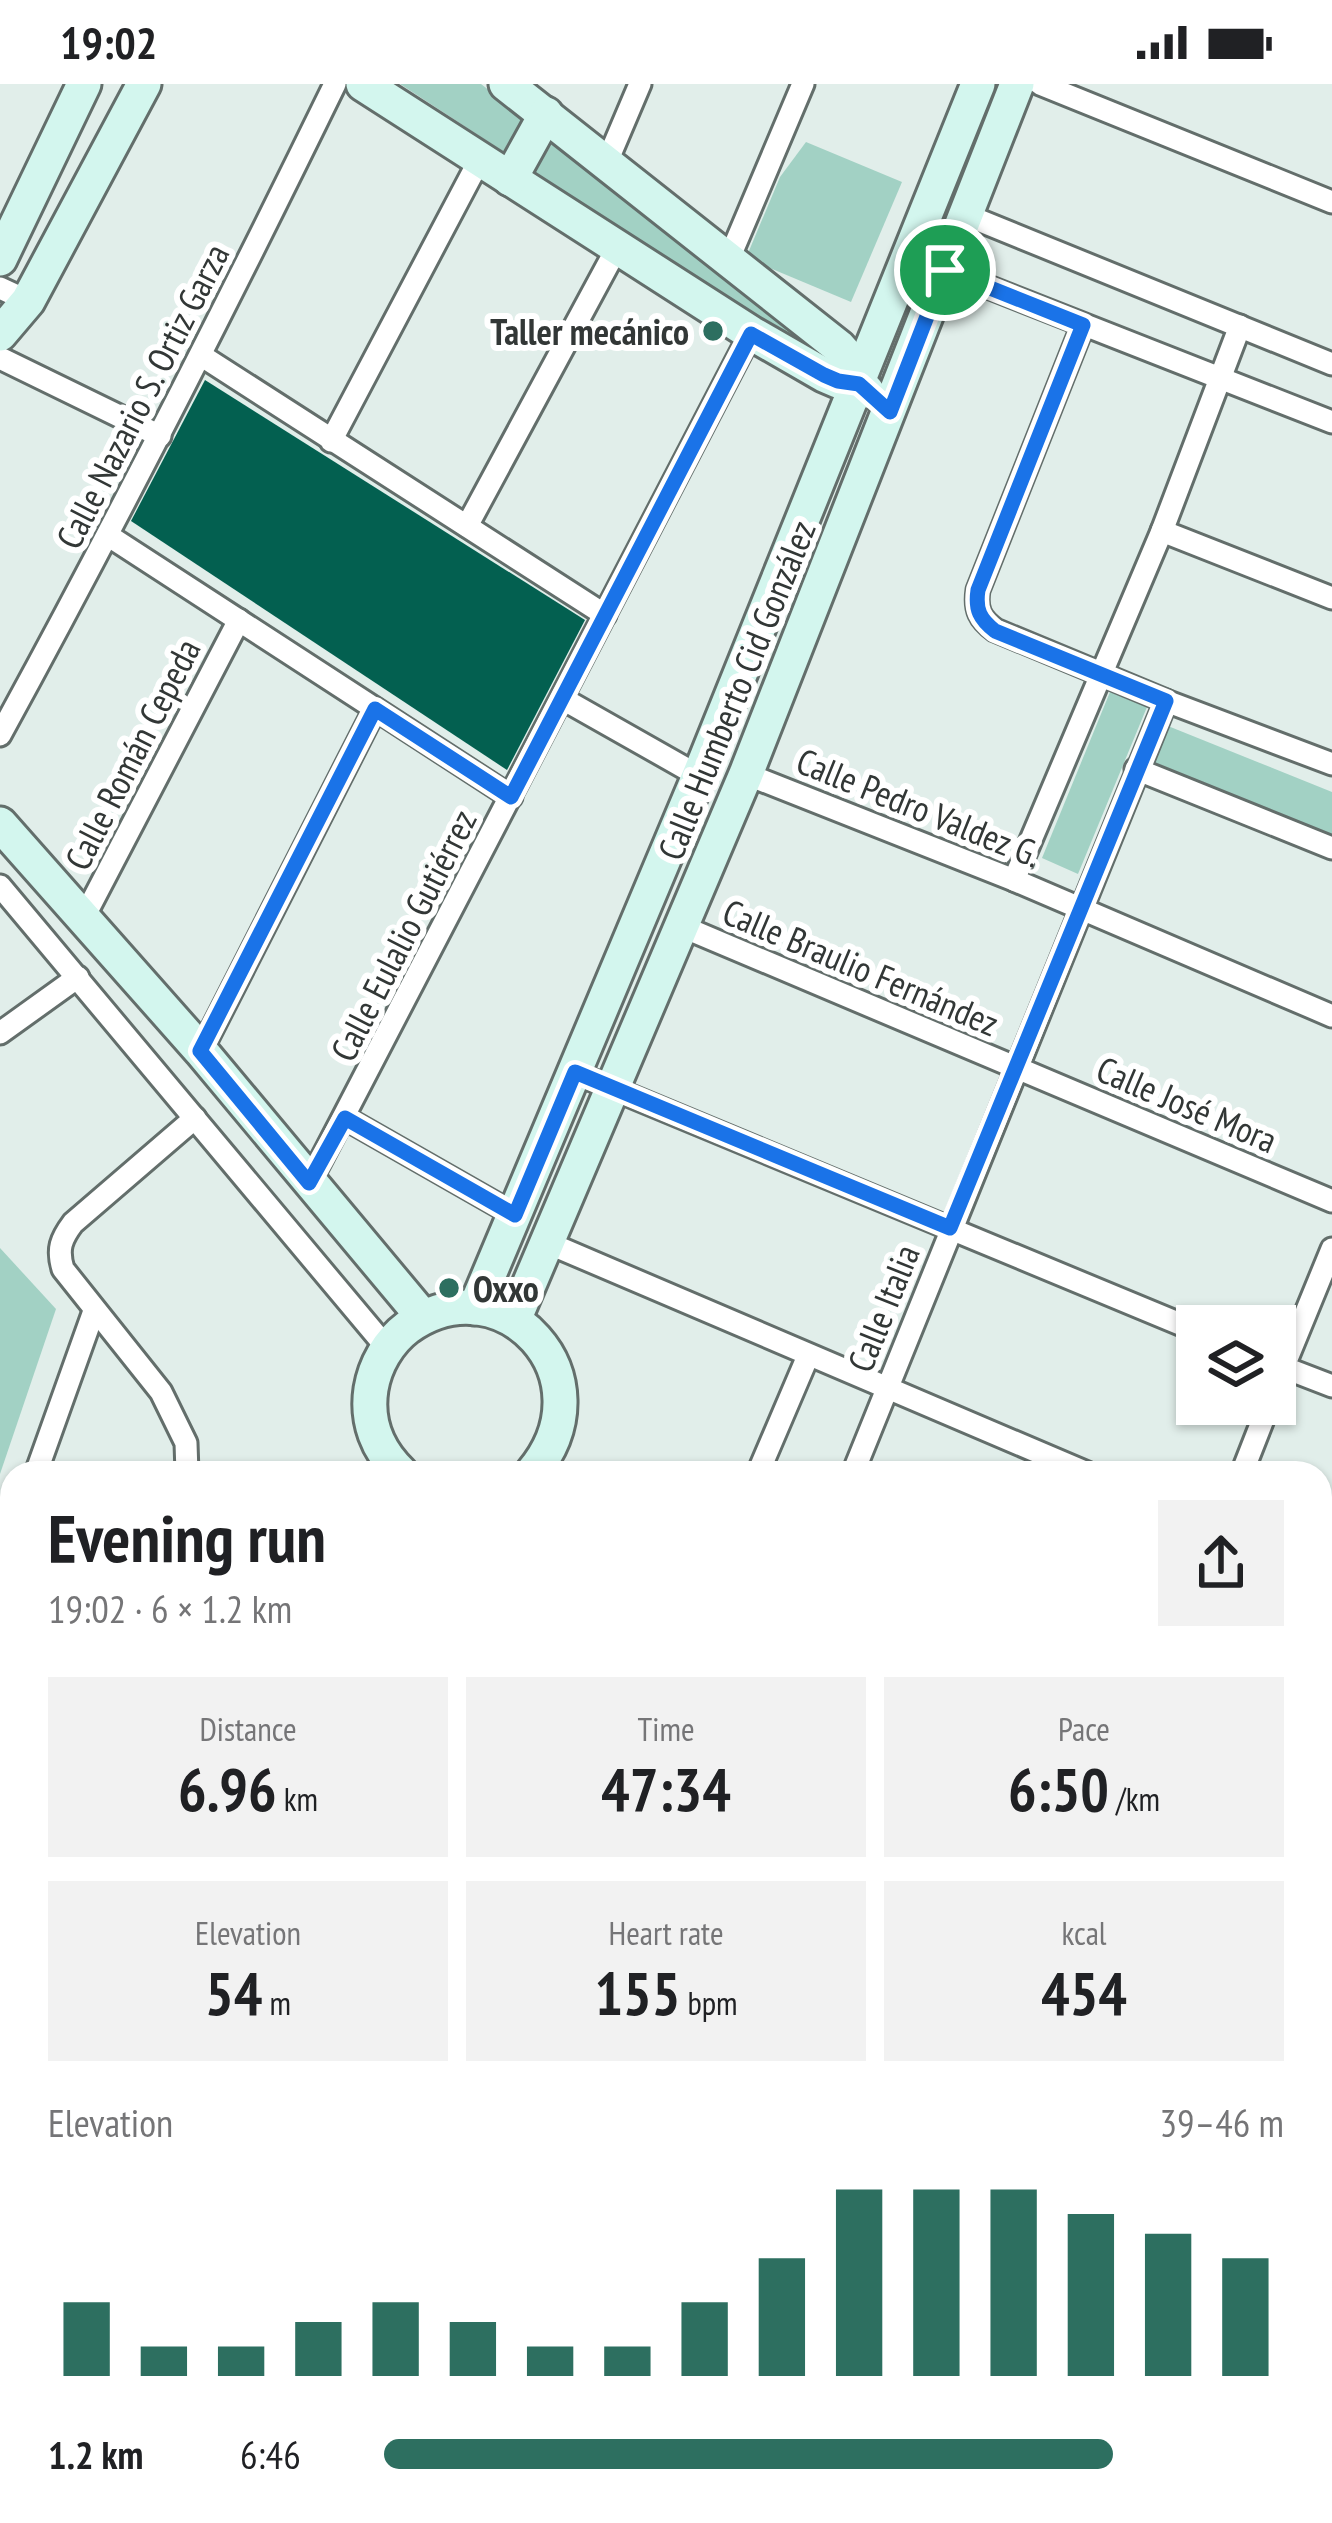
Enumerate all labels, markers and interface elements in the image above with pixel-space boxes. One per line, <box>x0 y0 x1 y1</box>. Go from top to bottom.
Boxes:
text: 19:02 <box>60 13 157 71</box>
pin <box>894 219 996 321</box>
street label: Calle Nazario S. Ortiz Garza <box>45 236 239 556</box>
icon: arrive <box>912 237 978 303</box>
place label: Taller mecánico <box>490 308 689 355</box>
marker: Taller mecánico <box>700 318 726 344</box>
street label: Calle Humberto Cid González <box>646 513 826 867</box>
street label: Calle Román Cepeda <box>54 631 210 877</box>
street label: Calle Pedro Valdez G. <box>790 737 1048 877</box>
street label: Calle Eulalio Gutiérrez <box>319 801 487 1069</box>
street label: Calle Braulio Fernández <box>716 888 1006 1046</box>
street label: Calle José Mora <box>1090 1045 1284 1163</box>
street label: Calle Italia <box>836 1238 930 1378</box>
place label: Oxxo <box>473 1265 539 1312</box>
marker: Oxxo <box>436 1275 462 1301</box>
map controls <box>1176 1305 1296 1425</box>
button: layers <box>1176 1305 1296 1425</box>
text: Evening run <box>48 1495 326 1580</box>
button: share <box>1158 1500 1284 1626</box>
text: 19:02 · 6 × 1.2 km <box>48 1583 292 1634</box>
text: Distance <box>199 1707 297 1750</box>
text: Time <box>637 1707 695 1750</box>
text: Pace <box>1058 1707 1110 1750</box>
text: 6.96 <box>178 1750 277 1828</box>
text: 47:34 <box>601 1750 731 1828</box>
text: 6:50 <box>1008 1750 1109 1828</box>
text: km <box>277 1777 318 1820</box>
text: /km <box>1109 1777 1160 1820</box>
text: Elevation <box>195 1911 301 1954</box>
text: Heart rate <box>608 1911 724 1954</box>
text: kcal <box>1061 1911 1107 1954</box>
text: 54 <box>205 1954 262 2032</box>
text: 155 <box>594 1954 680 2032</box>
text: 454 <box>1041 1954 1127 2032</box>
text: m <box>262 1981 291 2024</box>
text: bpm <box>680 1981 738 2024</box>
text: Elevation <box>48 2097 173 2148</box>
text: 39–46 m <box>1159 2097 1284 2148</box>
text: 1.2 km <box>48 2429 143 2480</box>
text: 6:46 <box>240 2429 301 2480</box>

